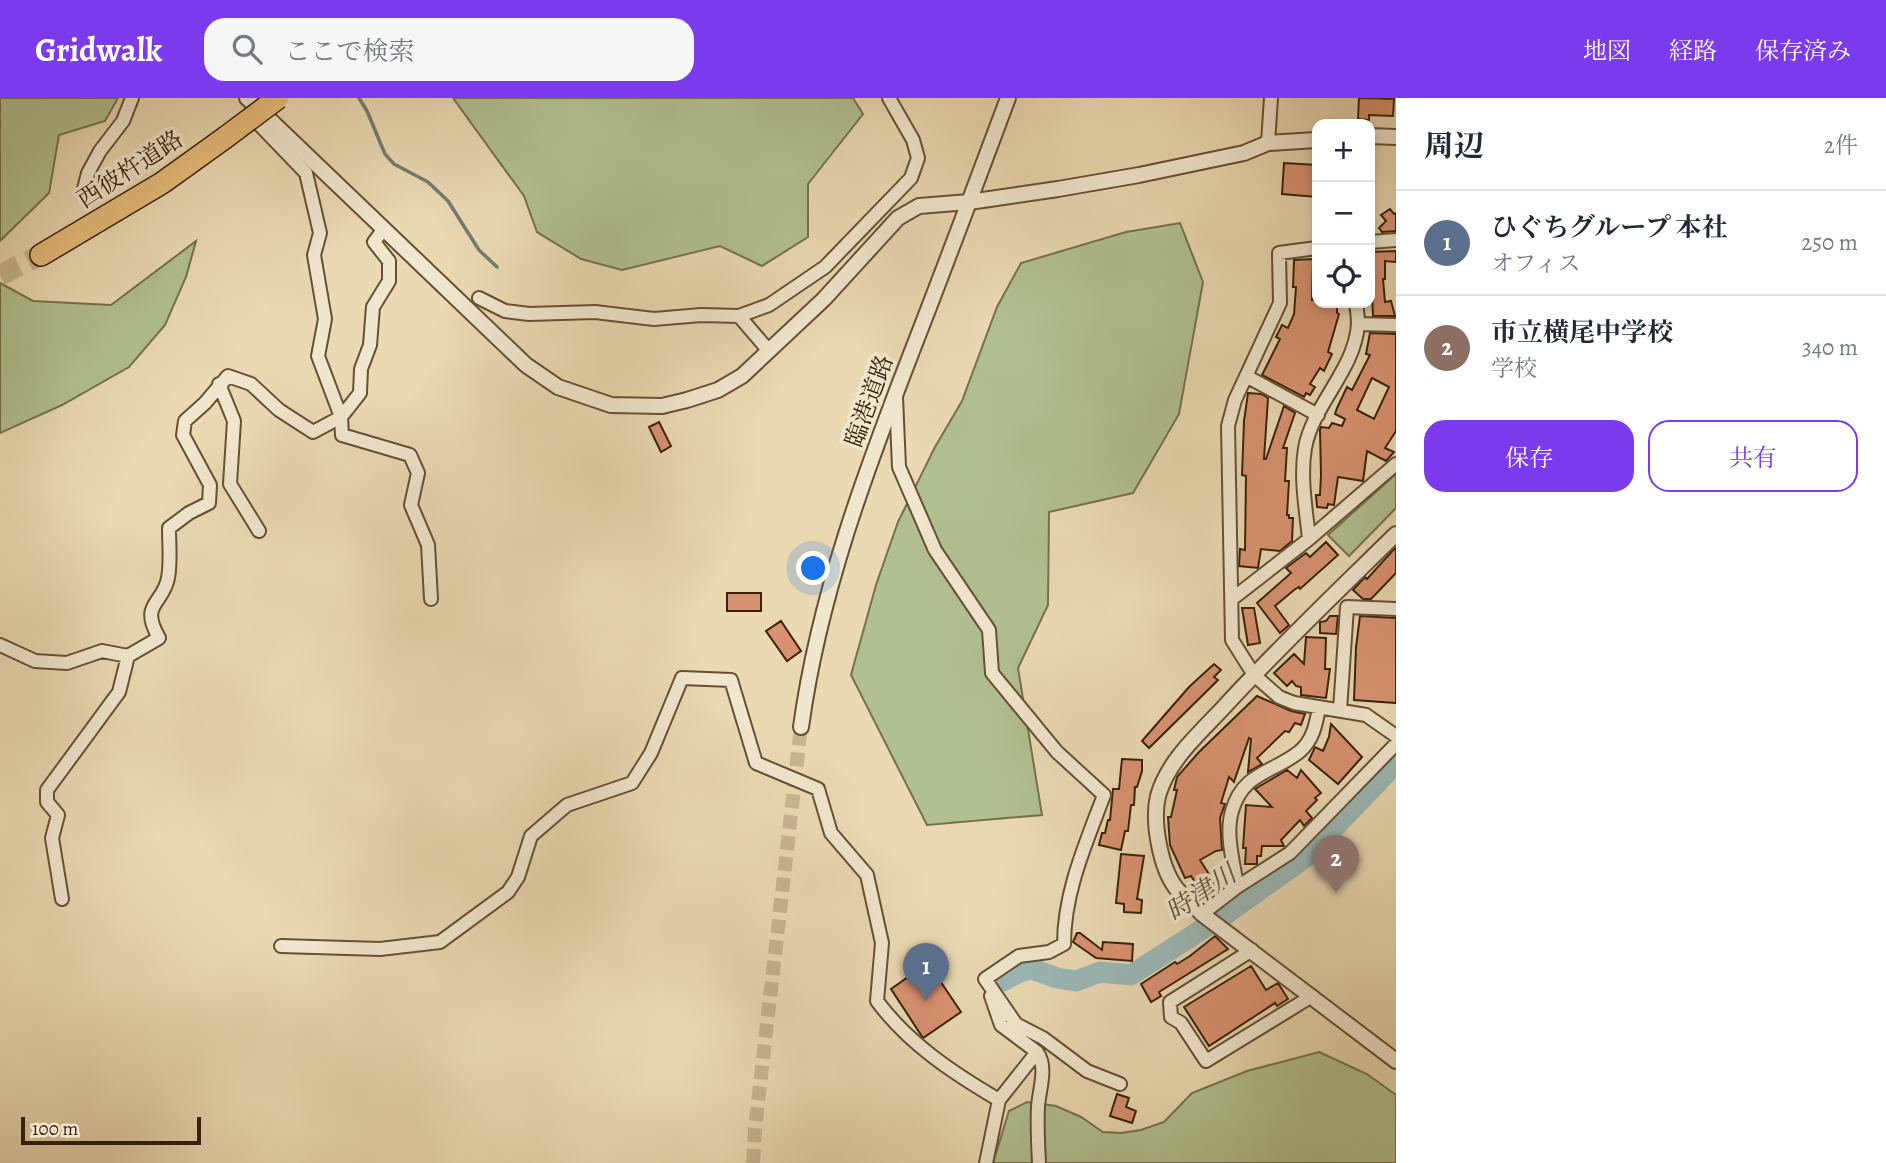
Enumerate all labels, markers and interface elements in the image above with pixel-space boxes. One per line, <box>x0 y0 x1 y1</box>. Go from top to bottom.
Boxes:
search box <box>204 18 694 81</box>
text: Gridwalk <box>35 27 162 72</box>
icon: search <box>228 30 266 68</box>
text: ここで検索 <box>284 34 414 69</box>
text: 地図 <box>1583 35 1631 67</box>
text: 経路 <box>1669 35 1717 67</box>
text: 保存済み <box>1755 35 1851 67</box>
map controls <box>1312 119 1375 308</box>
button: + <box>1312 119 1375 182</box>
street label: 西彼杵道路 <box>71 123 189 215</box>
text: 周辺 <box>1424 126 1484 166</box>
text: 2件 <box>1824 130 1858 161</box>
button: − <box>1312 182 1375 245</box>
text: ひぐちグループ 本社 <box>1491 210 1727 245</box>
text: 1 <box>1443 227 1451 258</box>
text: 250 m <box>1801 227 1858 258</box>
button: locate <box>1312 245 1375 308</box>
text: オフィス <box>1491 248 1580 279</box>
text: 市立横尾中学校 <box>1491 315 1673 350</box>
text: 2 <box>1441 332 1453 363</box>
text: 340 m <box>1802 332 1858 363</box>
street label: 臨港道路 <box>838 350 900 452</box>
text: 学校 <box>1491 353 1537 384</box>
button: 保存 <box>1424 420 1634 492</box>
button: 共有 <box>1648 420 1858 492</box>
your location <box>796 551 830 585</box>
pin: 2 <box>1313 835 1359 893</box>
water label: 時津川 <box>1159 855 1246 929</box>
pin: 1 <box>903 943 949 1001</box>
scale bar <box>21 1114 201 1146</box>
text: 100 m <box>32 1116 78 1142</box>

